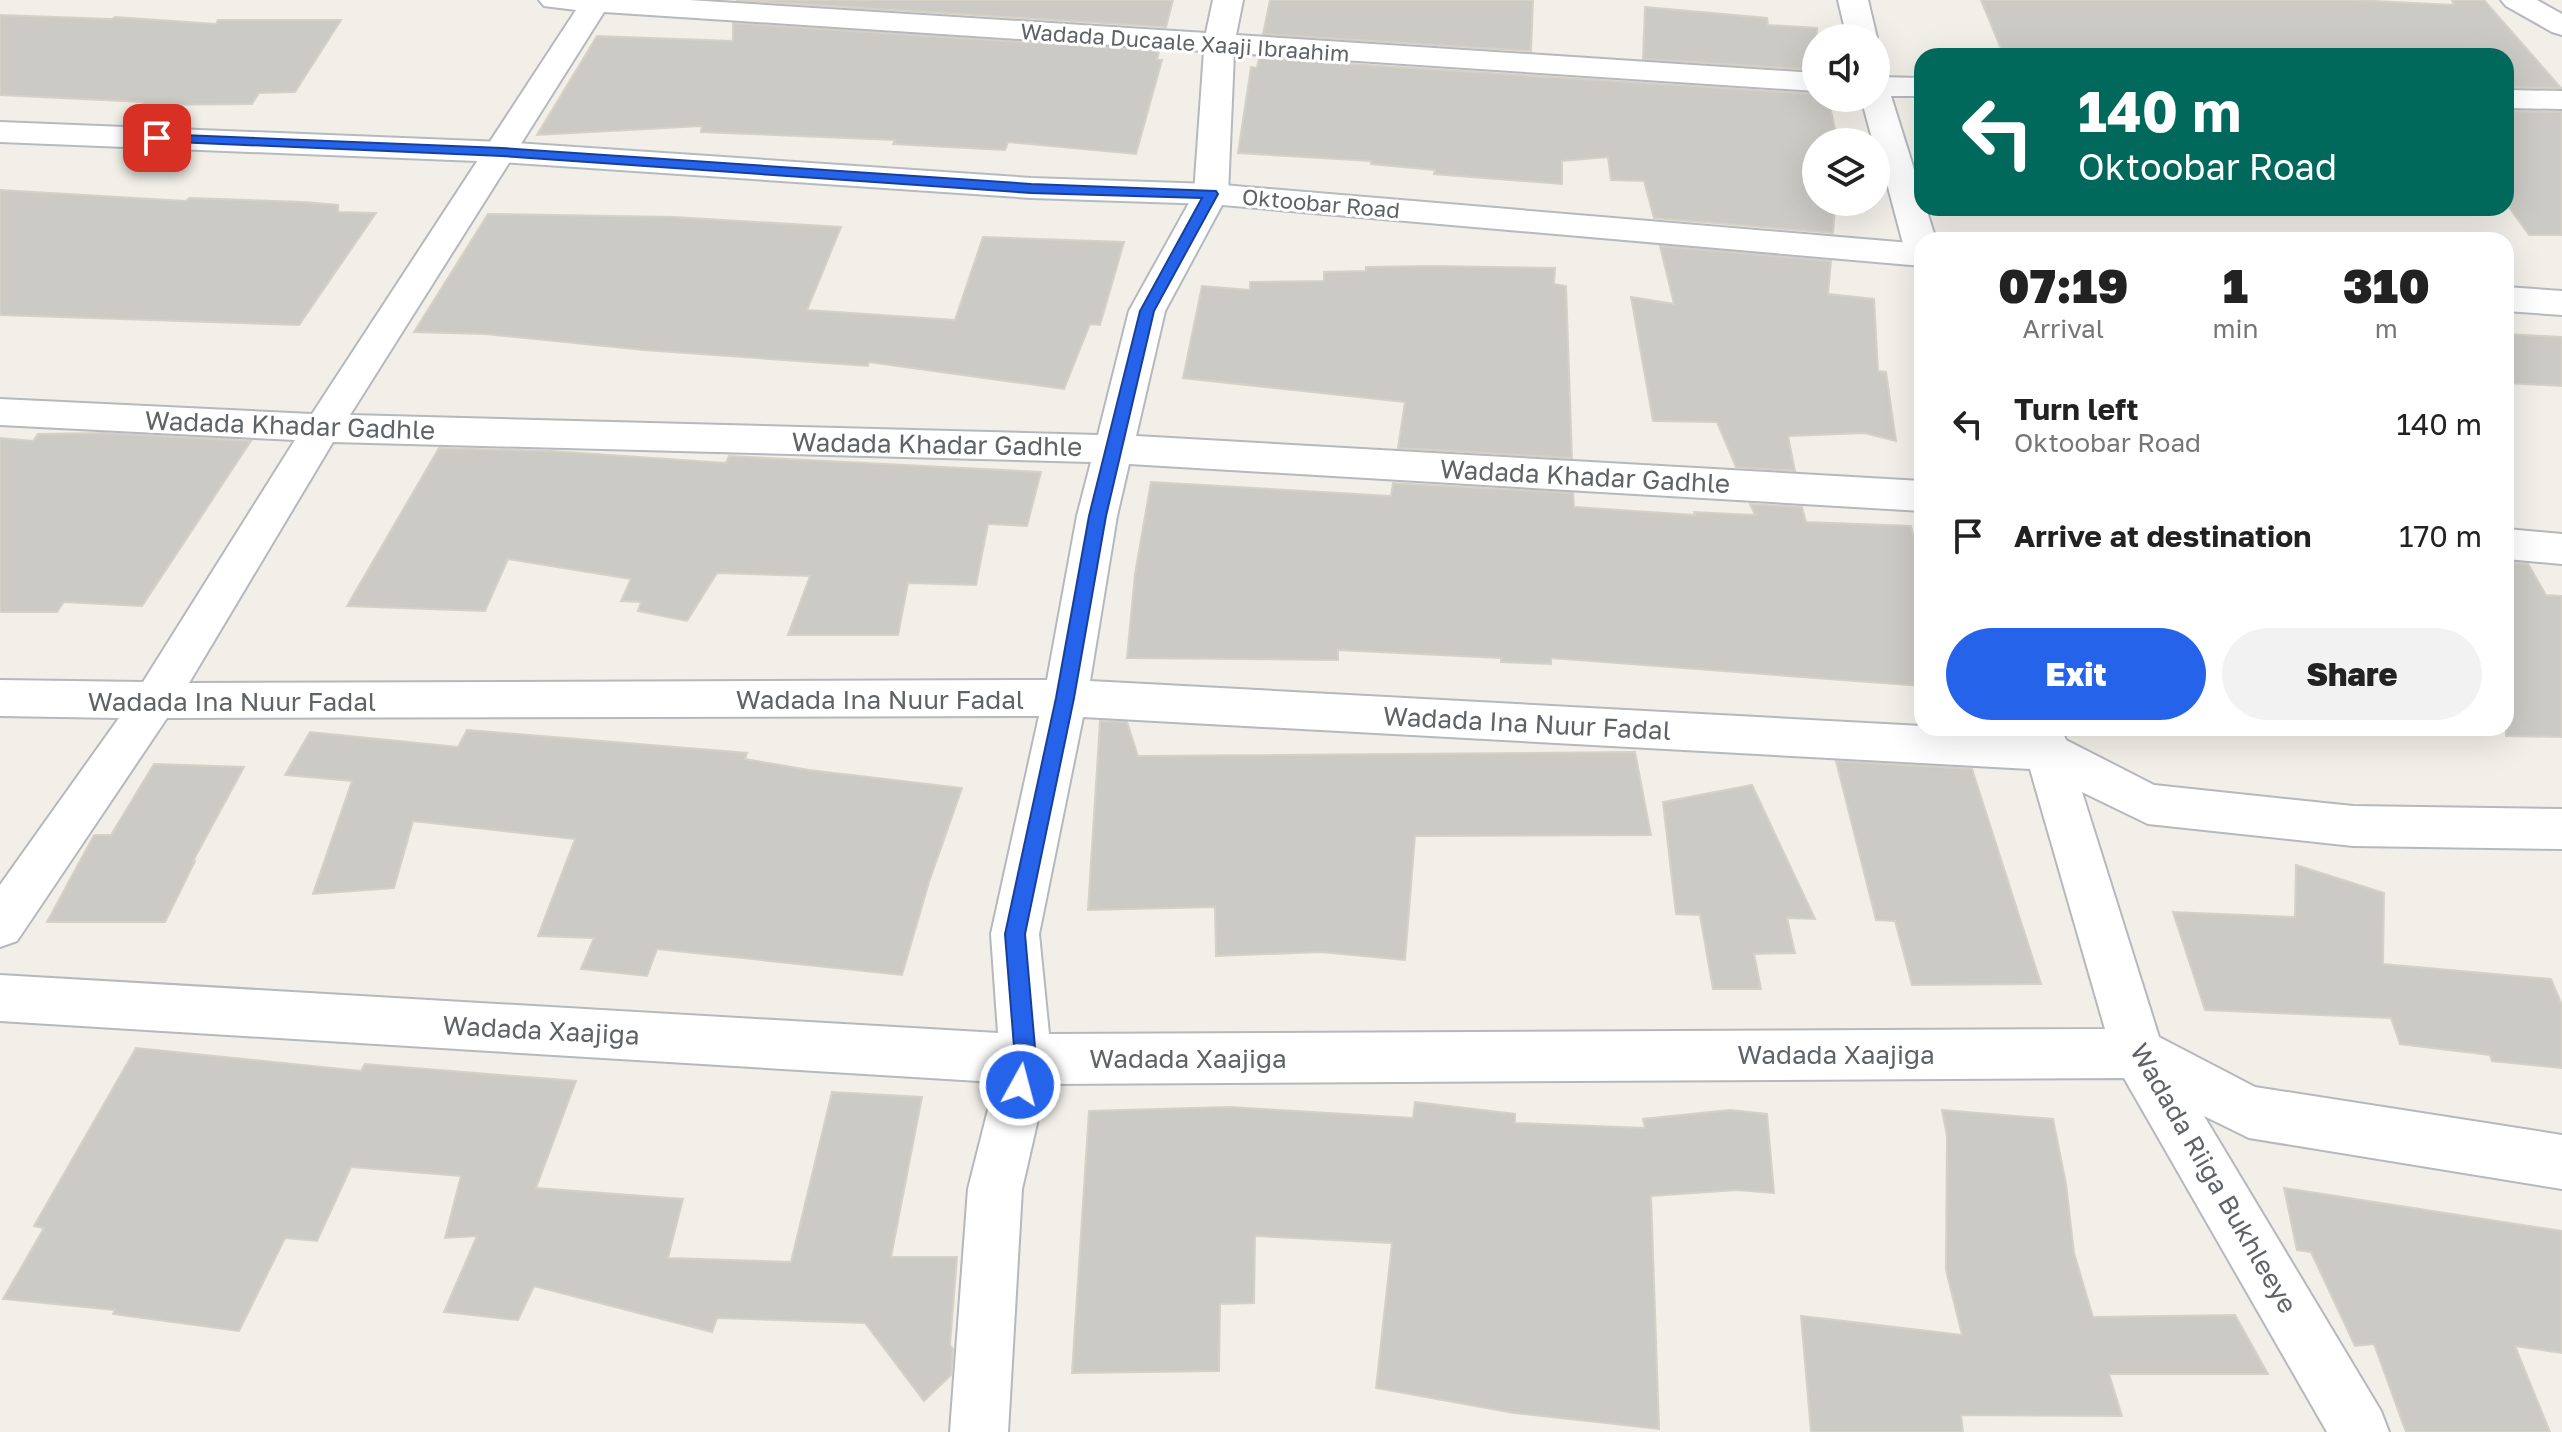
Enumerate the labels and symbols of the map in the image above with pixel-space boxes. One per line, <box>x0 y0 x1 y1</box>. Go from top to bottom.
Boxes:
street label: Wadada Ducaale Xaaji Ibraahim <box>1020 17 1350 67</box>
pin <box>123 104 191 172</box>
street label: Oktoobar Road <box>1241 183 1401 223</box>
street label: Wadada Khadar Gadhle <box>144 404 436 446</box>
street label: Wadada Khadar Gadhle <box>791 426 1083 462</box>
street label: Wadada Khadar Gadhle <box>1439 453 1731 499</box>
street label: Wadada Ina Nuur Fadal <box>736 684 1024 715</box>
street label: Wadada Ina Nuur Fadal <box>88 686 376 717</box>
street label: Wadada Ina Nuur Fadal <box>1382 700 1672 746</box>
street label: Wadada Xaajiga <box>442 1009 640 1051</box>
street label: Wadada Riiga Bukhleeye <box>2124 1038 2304 1318</box>
street label: Wadada Xaajiga <box>1737 1039 1935 1070</box>
position arrow <box>978 1043 1062 1127</box>
street label: Wadada Xaajiga <box>1089 1043 1287 1074</box>

